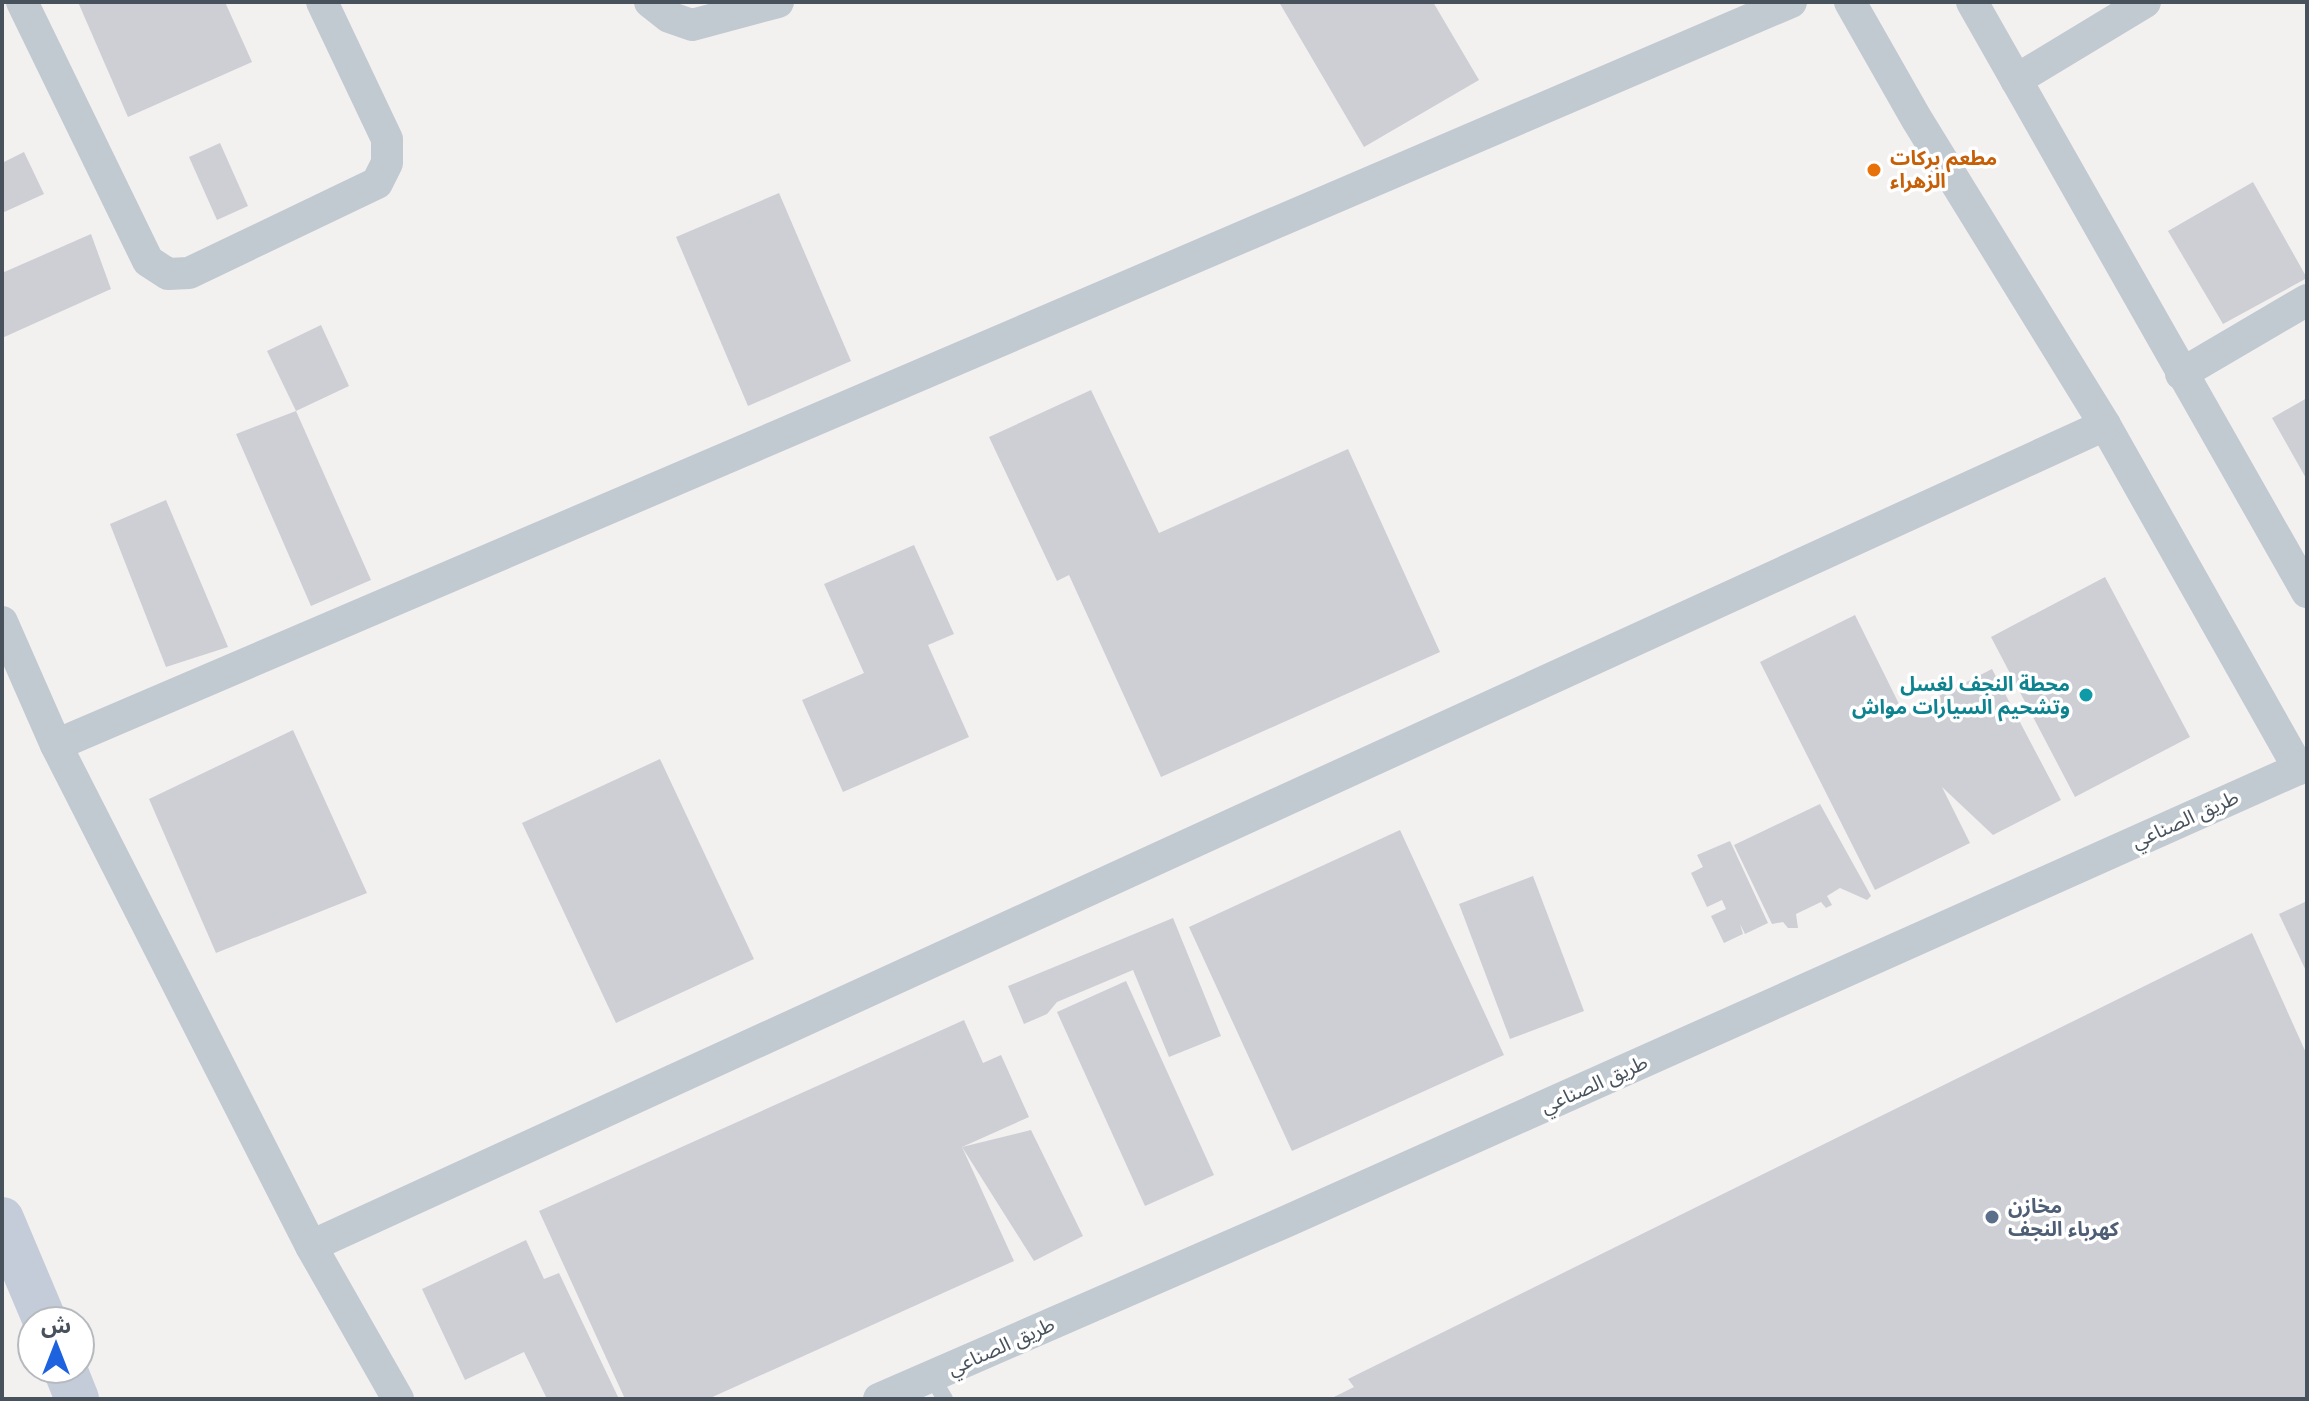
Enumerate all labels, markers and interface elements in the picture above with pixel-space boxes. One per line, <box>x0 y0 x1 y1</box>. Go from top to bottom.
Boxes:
place label: مطعم بركات الزهراء <box>1890 145 1997 193</box>
marker: مطعم بركات الزهراء <box>1865 161 1883 179</box>
place label: محطة النجف لغسل وتشحيم السيارات مواش <box>1852 671 2070 722</box>
marker: محطة النجف لغسل وتشحيم السيارات مواش <box>2077 686 2095 704</box>
street label: طريق الصناعي <box>2127 784 2244 857</box>
street label: طريق الصناعي <box>1536 1049 1653 1122</box>
place label: مخازن كهرباء النجف <box>2008 1193 2120 1241</box>
marker: مخازن كهرباء النجف <box>1983 1208 2001 1226</box>
north arrow <box>16 1305 96 1385</box>
text: ش <box>41 1311 71 1339</box>
street label: طريق الصناعي <box>943 1311 1060 1384</box>

